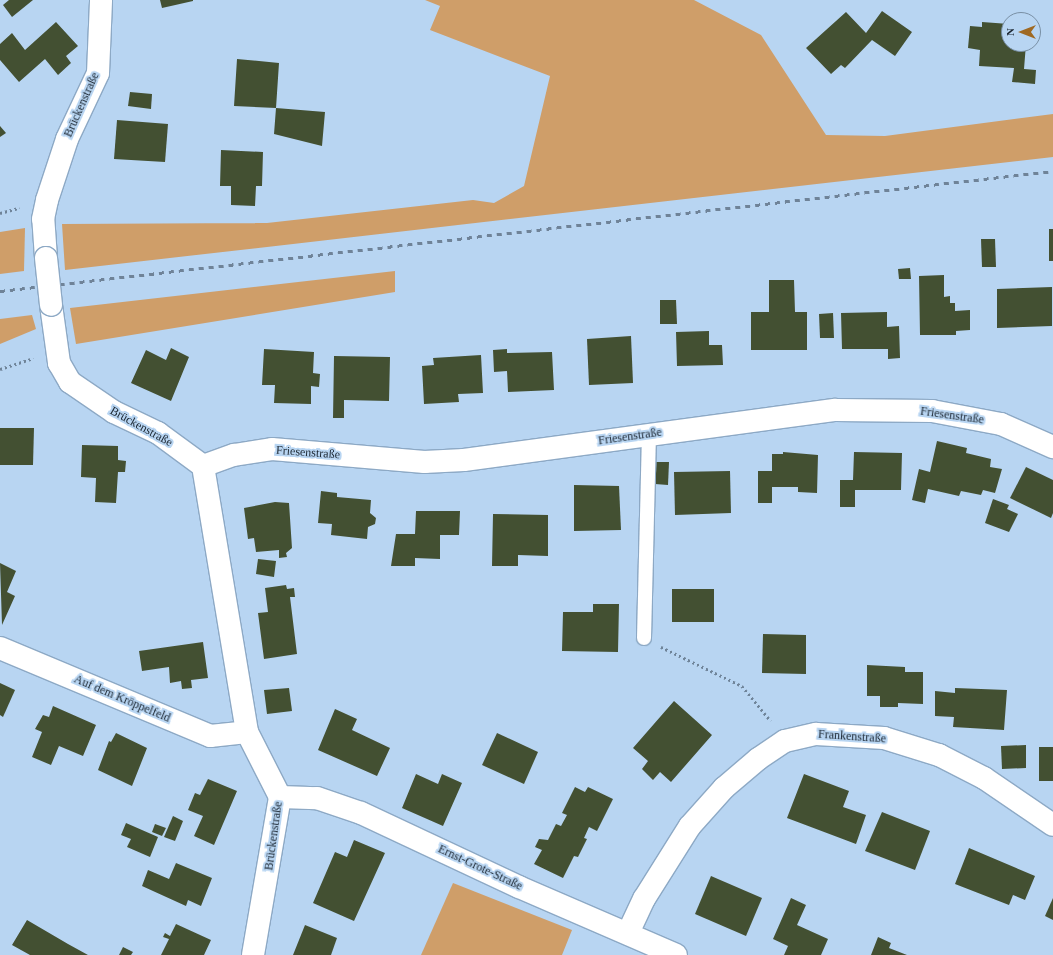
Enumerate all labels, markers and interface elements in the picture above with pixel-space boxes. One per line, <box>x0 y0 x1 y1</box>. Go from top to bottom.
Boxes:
north arrow <box>1001 12 1041 52</box>
text: N <box>1004 28 1016 36</box>
street label: Brückenstraße <box>61 70 103 140</box>
street label: Brückenstraße <box>107 404 175 450</box>
street label: Friesenstraße <box>919 404 985 428</box>
street label: Friesenstraße <box>597 425 663 449</box>
street label: Friesenstraße <box>276 444 340 462</box>
street label: Auf dem Kröppelfeld <box>72 672 172 726</box>
street label: Frankenstraße <box>818 727 886 747</box>
street label: Brückenstraße <box>262 801 286 871</box>
street label: Ernst-Grote-Straße <box>436 842 524 894</box>

